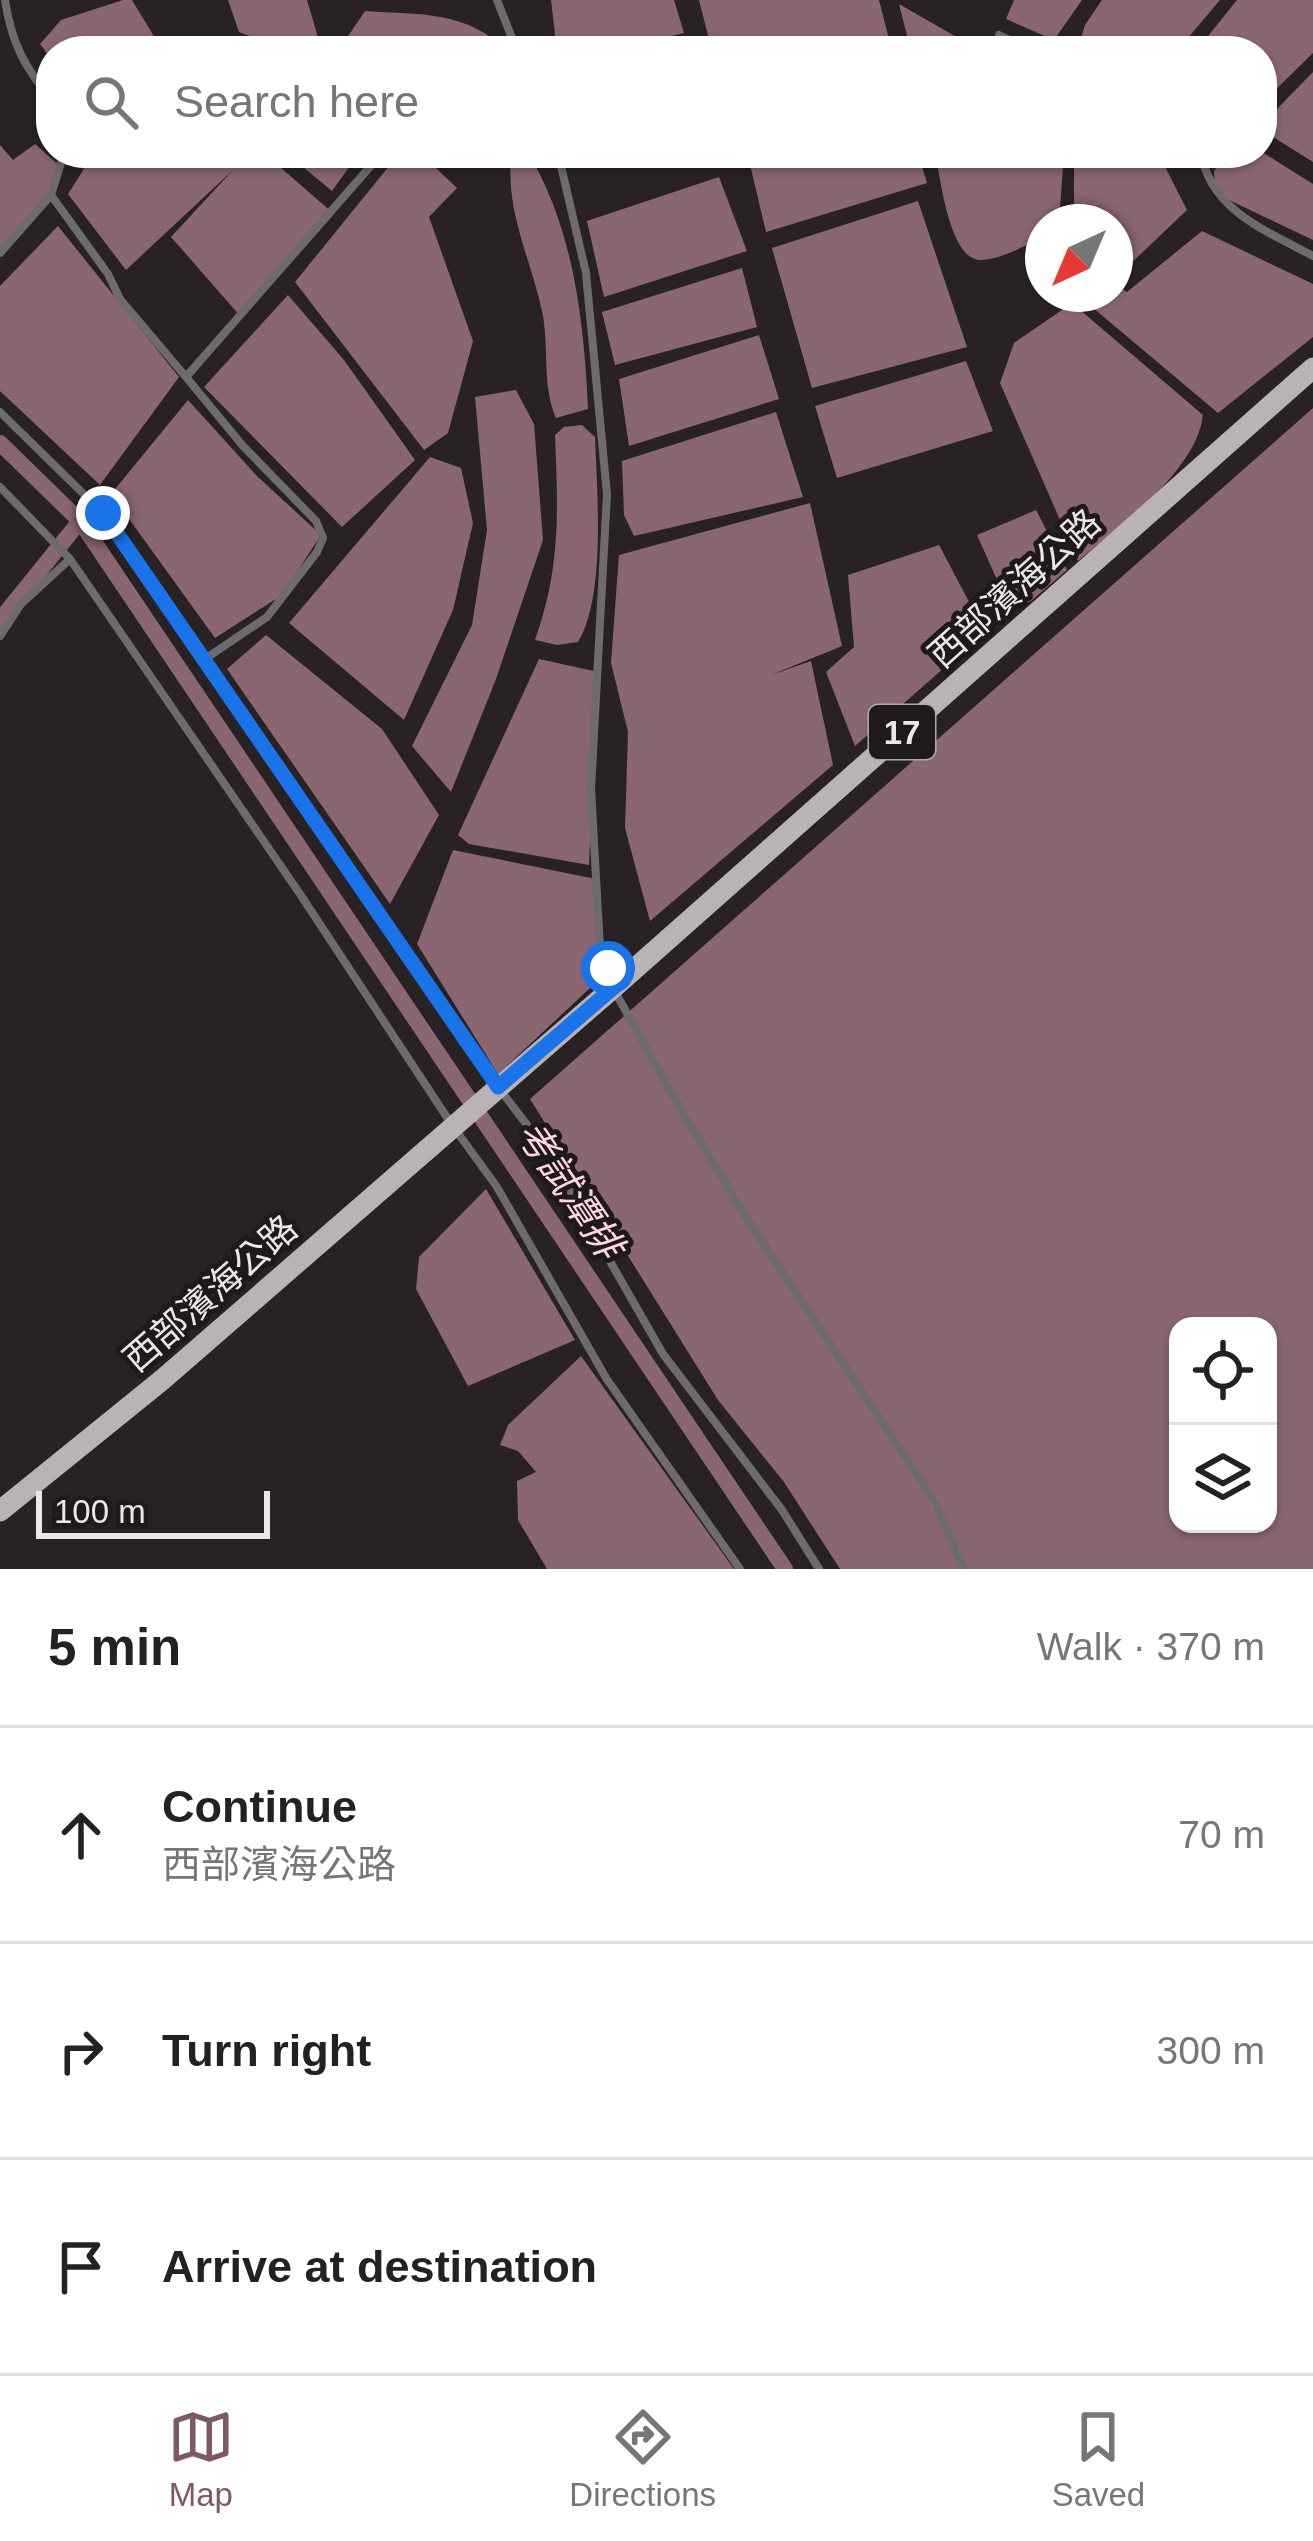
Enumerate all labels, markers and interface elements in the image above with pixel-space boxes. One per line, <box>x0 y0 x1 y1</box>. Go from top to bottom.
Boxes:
search box <box>36 36 1277 168</box>
icon: search <box>78 69 144 135</box>
text: Search here <box>174 76 419 127</box>
north arrow <box>1025 204 1133 312</box>
route end <box>76 486 130 540</box>
street label: 西部濱海公路 <box>920 501 1108 676</box>
road number: 17 <box>869 705 935 759</box>
route start <box>581 941 635 995</box>
water label: 考試潭排 <box>508 1113 634 1270</box>
street label: 西部濱海公路 <box>115 1207 305 1380</box>
map controls <box>1169 1317 1277 1533</box>
button: locate <box>1169 1317 1277 1425</box>
button: layers <box>1169 1425 1277 1533</box>
scale bar <box>36 1485 270 1538</box>
text: 100 m <box>54 1493 146 1530</box>
text: 5 min <box>48 1619 181 1676</box>
text: Walk · 370 m <box>1037 1625 1265 1668</box>
text: Continue <box>162 1781 357 1832</box>
icon: ahead <box>48 1802 114 1868</box>
text: 70 m <box>1178 1813 1265 1856</box>
text: 西部濱海公路 <box>162 1843 396 1886</box>
icon: right <box>48 2018 114 2084</box>
text: Turn right <box>162 2025 371 2076</box>
text: 300 m <box>1157 2029 1265 2072</box>
icon: arrive <box>48 2234 114 2300</box>
text: Arrive at destination <box>162 2241 597 2292</box>
tab: Map <box>168 2404 234 2514</box>
tab: Directions <box>569 2404 716 2514</box>
tab: Saved <box>1052 2404 1145 2514</box>

